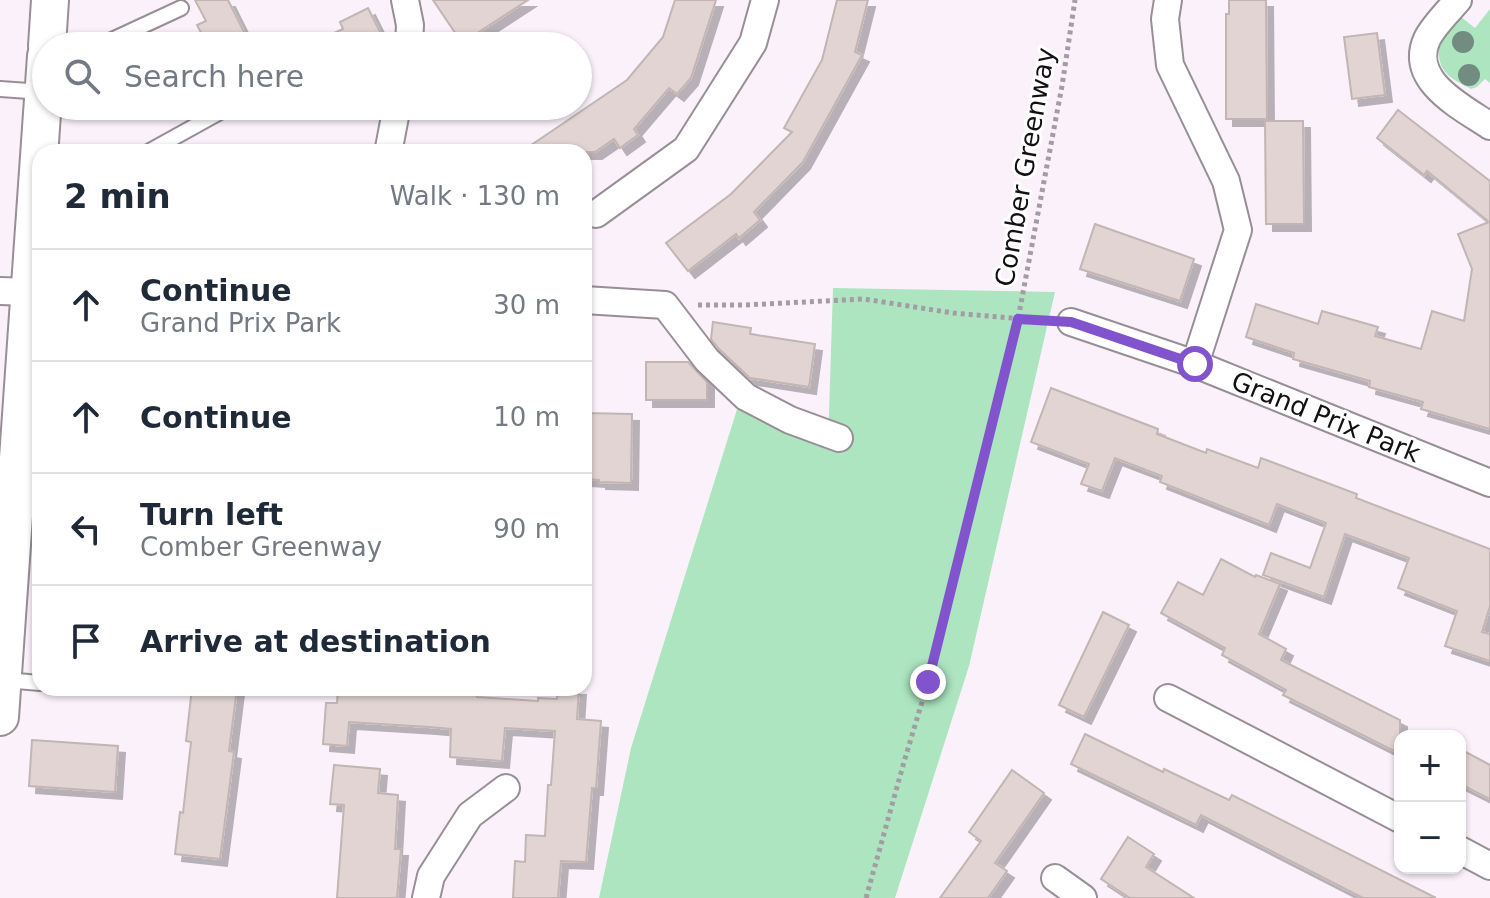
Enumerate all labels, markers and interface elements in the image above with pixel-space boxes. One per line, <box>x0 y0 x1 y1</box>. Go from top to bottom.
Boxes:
search box <box>32 32 592 120</box>
street label: Comber Greenway <box>989 45 1061 289</box>
icon: search <box>60 54 104 98</box>
text: Search here <box>124 59 304 94</box>
text: 2 min <box>64 176 171 216</box>
text: Walk · 130 m <box>390 181 560 211</box>
text: Continue <box>140 273 292 308</box>
icon: ahead <box>64 283 108 327</box>
text: 30 m <box>493 290 560 320</box>
text: Grand Prix Park <box>140 308 341 338</box>
route start <box>1177 346 1213 382</box>
street label: Grand Prix Park <box>1227 365 1425 469</box>
icon: ahead <box>64 395 108 439</box>
text: Continue <box>140 400 292 435</box>
text: 10 m <box>493 402 560 432</box>
text: Turn left <box>140 497 283 532</box>
icon: left <box>64 507 108 551</box>
text: 90 m <box>493 514 560 544</box>
text: Comber Greenway <box>140 532 382 562</box>
icon: arrive <box>64 619 108 663</box>
text: Arrive at destination <box>140 624 491 659</box>
route end <box>910 664 946 700</box>
map controls <box>1394 730 1466 874</box>
button: + <box>1394 730 1466 802</box>
button: − <box>1394 802 1466 874</box>

